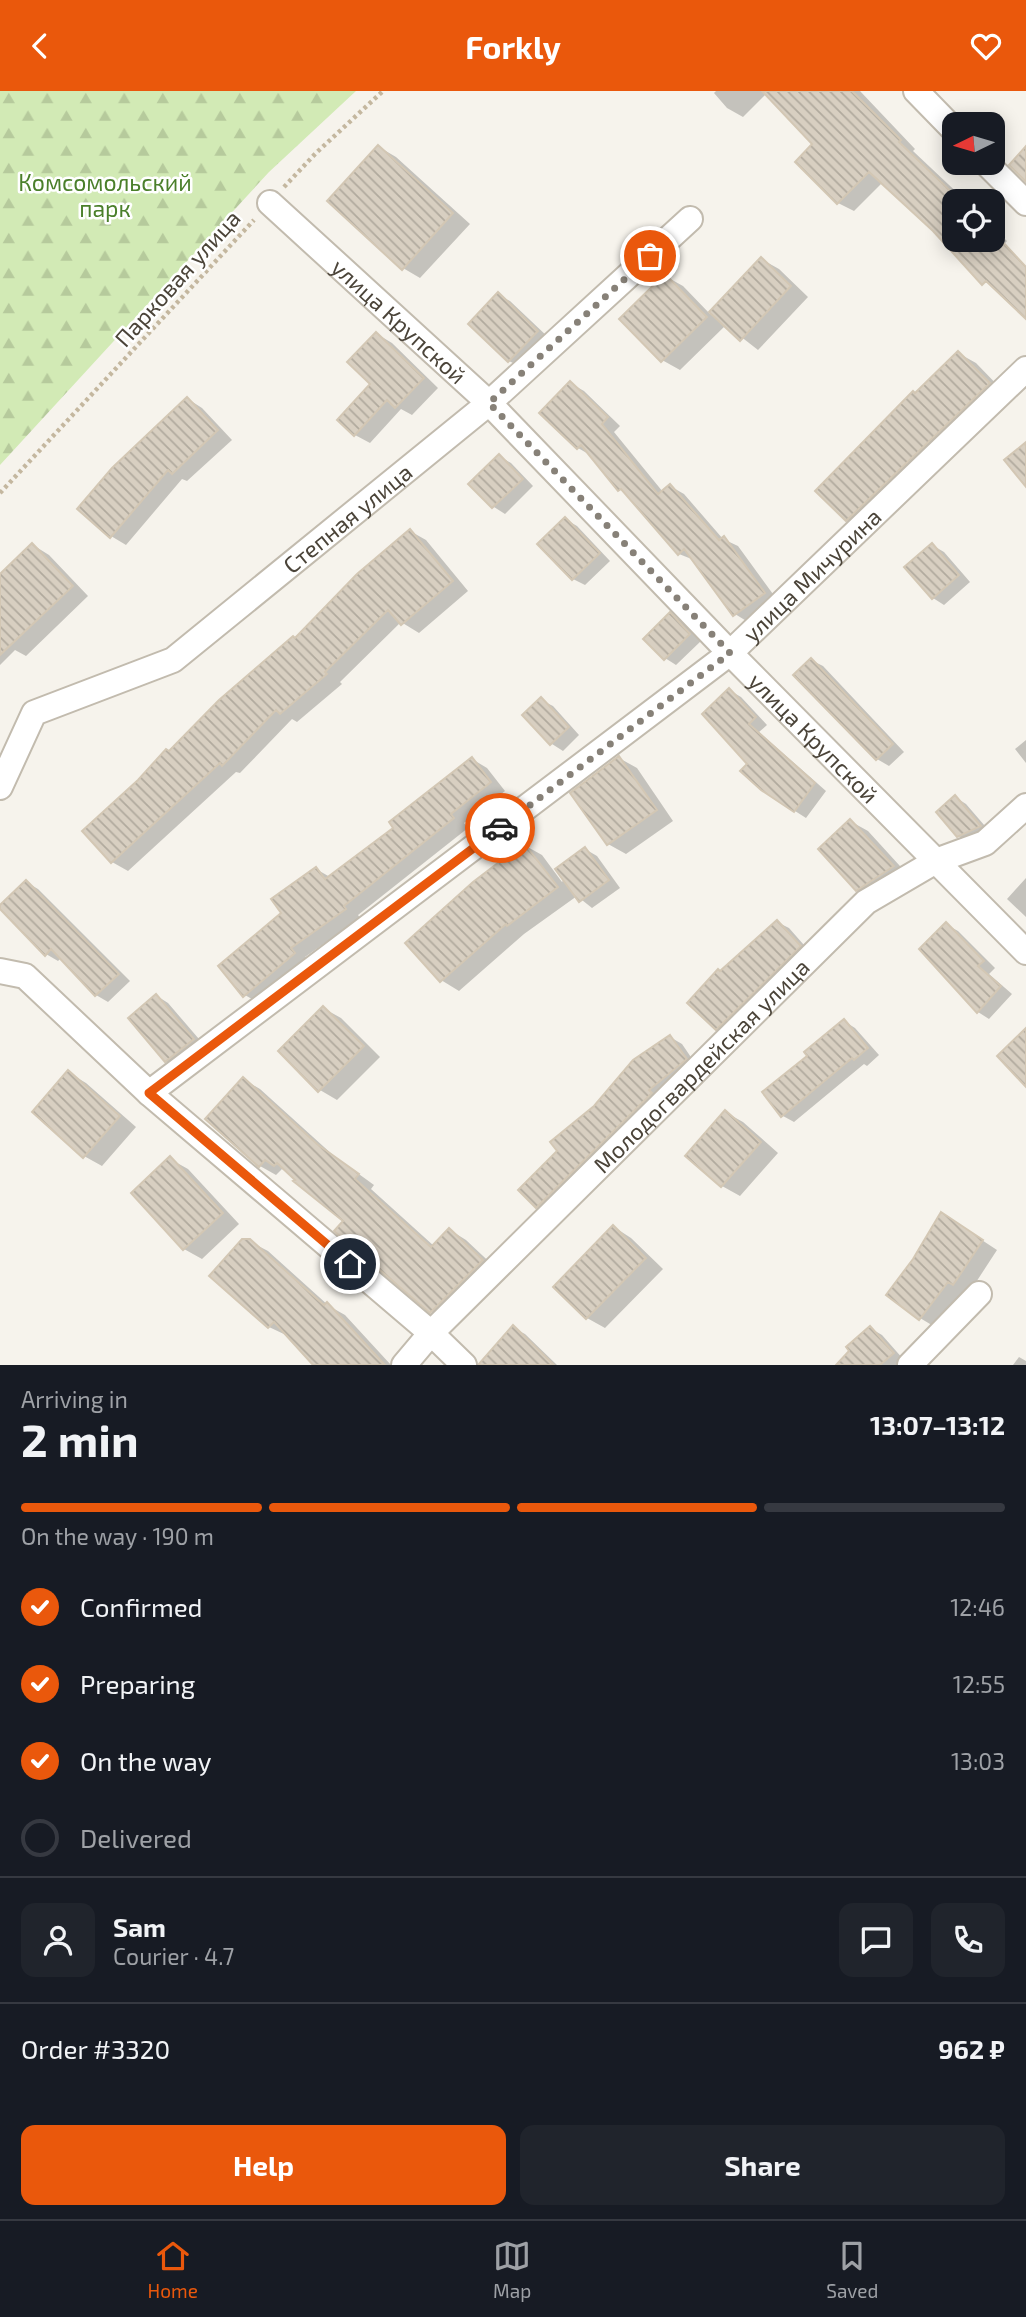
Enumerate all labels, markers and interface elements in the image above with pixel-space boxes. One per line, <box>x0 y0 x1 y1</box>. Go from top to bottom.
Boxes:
icon: back <box>21 27 59 65</box>
text: Forkly <box>465 27 561 65</box>
icon: heart <box>967 27 1005 65</box>
north arrow <box>942 112 1004 175</box>
map controls <box>942 112 1005 252</box>
park label: Комсомольский парк <box>18 168 192 222</box>
button: locate <box>942 189 1005 252</box>
street label: Парковая улица <box>108 204 246 353</box>
pin <box>620 226 680 286</box>
icon: bag <box>631 237 669 275</box>
street label: улица Крупской <box>326 253 472 389</box>
street label: Степная улица <box>277 457 417 579</box>
street label: улица Мичурина <box>737 502 887 648</box>
street label: улица Крупской <box>743 667 884 809</box>
courier <box>465 793 535 863</box>
icon: car <box>481 809 519 847</box>
street label: Молодогвардейская улица <box>587 953 815 1178</box>
pin <box>320 1234 380 1294</box>
icon: home <box>331 1245 369 1283</box>
text: Arriving in <box>21 1385 128 1413</box>
text: 13:07–13:12 <box>870 1409 1005 1440</box>
text: 2 min <box>21 1411 139 1466</box>
text: On the way · 190 m <box>21 1522 214 1550</box>
icon: check <box>21 1588 59 1626</box>
text: Confirmed <box>80 1591 203 1622</box>
text: 12:46 <box>950 1593 1005 1621</box>
icon: check <box>21 1665 59 1703</box>
text: Preparing <box>80 1668 195 1699</box>
text: 12:55 <box>953 1670 1005 1698</box>
icon: check <box>21 1742 59 1780</box>
text: On the way <box>80 1745 211 1776</box>
text: 13:03 <box>951 1747 1005 1775</box>
text: Delivered <box>80 1822 192 1853</box>
button: person <box>21 1903 95 1977</box>
button: chat <box>839 1903 913 1977</box>
button: phone <box>931 1903 1005 1977</box>
text: Sam <box>113 1911 166 1942</box>
text: Courier · 4.7 <box>113 1942 234 1970</box>
text: Order #3320 <box>21 2033 170 2064</box>
text: 962 ₽ <box>938 2033 1005 2064</box>
button: Help <box>21 2125 506 2205</box>
button: Share <box>520 2125 1005 2205</box>
tab: Home <box>148 2237 198 2302</box>
tab: Map <box>493 2237 531 2302</box>
tab: Saved <box>826 2237 878 2302</box>

